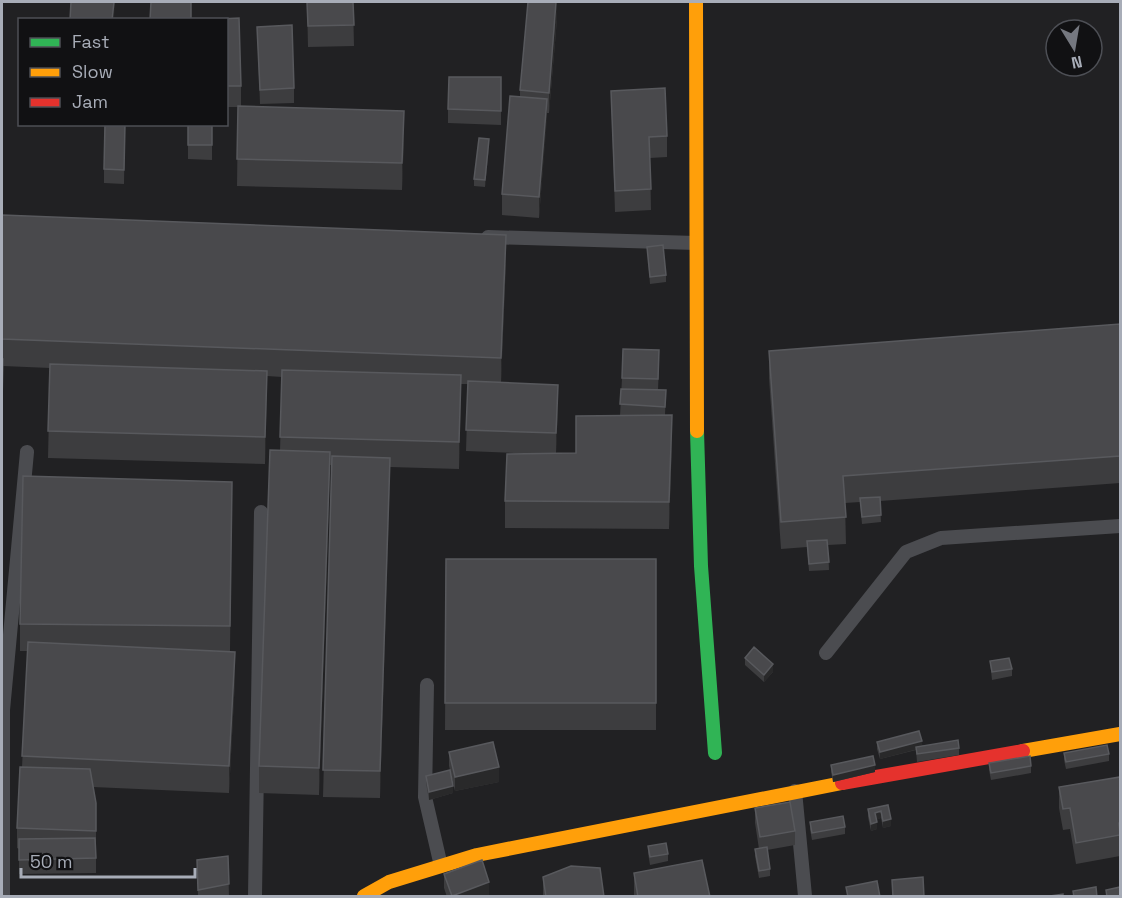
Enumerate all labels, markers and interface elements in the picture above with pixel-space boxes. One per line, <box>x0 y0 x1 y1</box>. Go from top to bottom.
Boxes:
legend <box>18 18 228 126</box>
north arrow <box>1044 18 1104 78</box>
text: Fast <box>72 30 109 53</box>
text: N <box>1069 51 1084 74</box>
text: Slow <box>72 60 113 83</box>
text: Jam <box>72 90 108 113</box>
scale bar <box>21 841 195 879</box>
text: 50 m <box>30 850 72 873</box>

